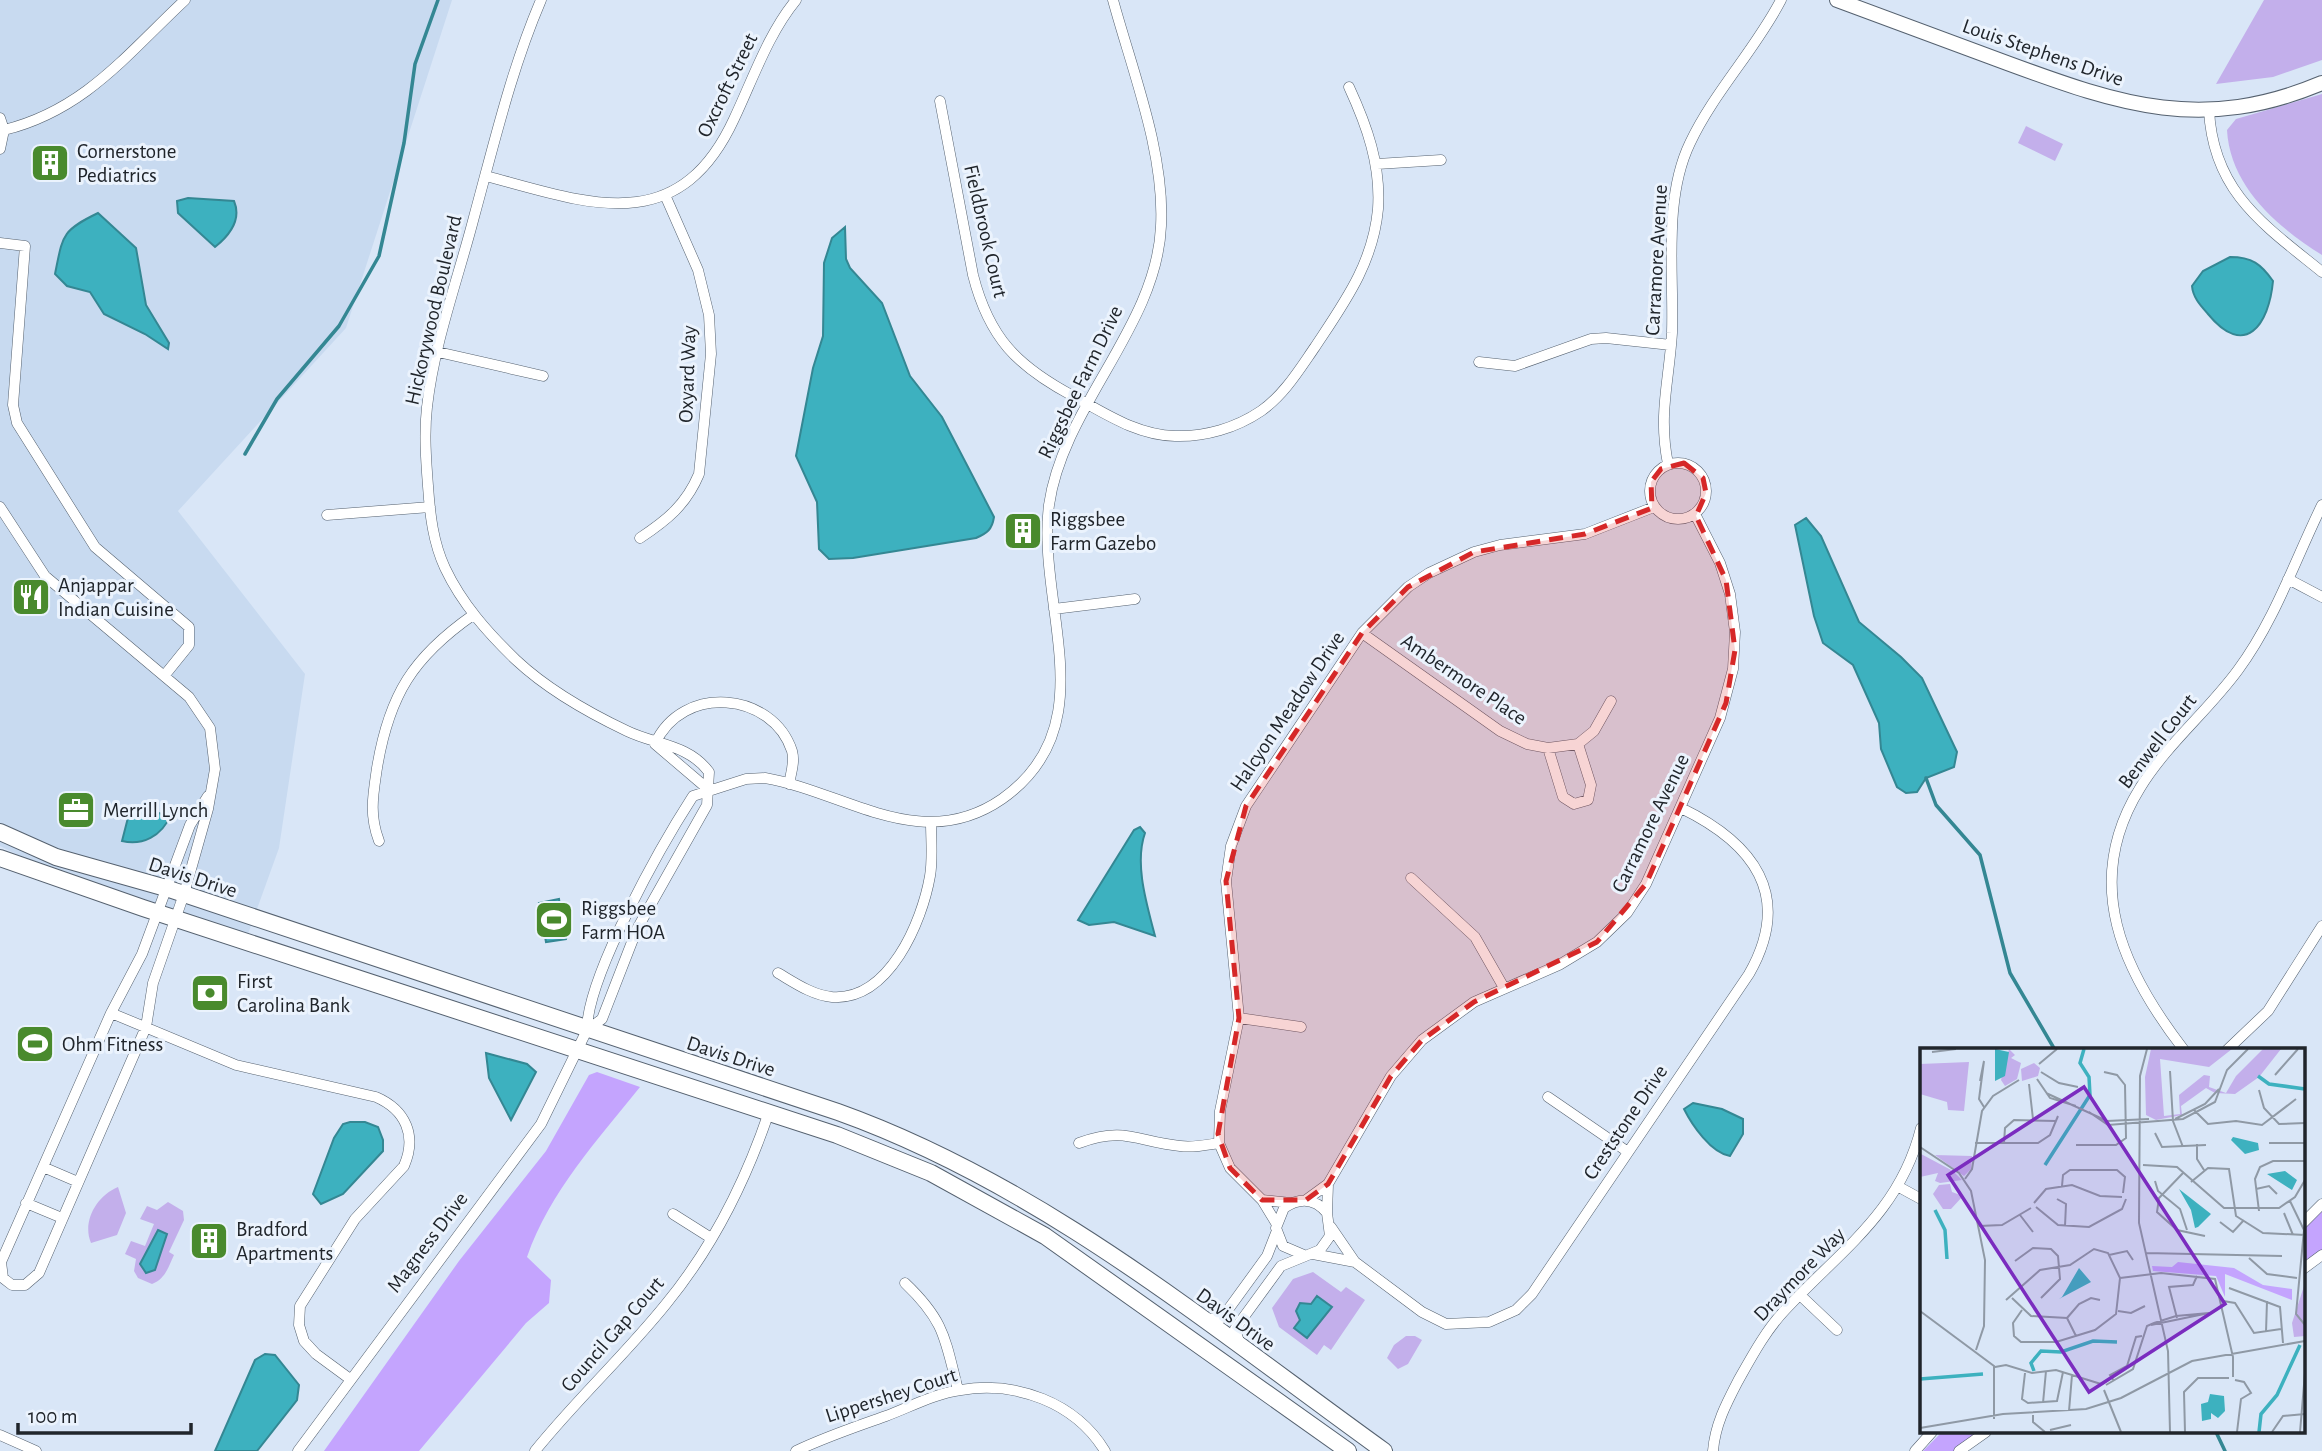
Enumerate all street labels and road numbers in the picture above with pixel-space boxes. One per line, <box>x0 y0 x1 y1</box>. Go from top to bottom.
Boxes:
street label: Louis Stephens Drive <box>1960 15 2126 90</box>
street label: Oxcroft Street <box>693 30 762 141</box>
street label: Fieldbrook Court <box>960 163 1011 300</box>
street label: Carramore Avenue <box>1642 184 1671 336</box>
street label: Hickorywood Boulevard <box>401 213 466 407</box>
street label: Riggsbee Farm Drive <box>1034 302 1127 462</box>
street label: Oxyard Way <box>675 325 700 423</box>
street label: Halcyon Meadow Drive <box>1226 628 1349 795</box>
street label: Ambermore Place <box>1397 630 1530 729</box>
street label: Benwell Court <box>2114 690 2201 792</box>
street label: Carramore Avenue <box>1608 751 1693 896</box>
street label: Davis Drive <box>146 853 240 902</box>
street label: Davis Drive <box>684 1032 778 1081</box>
street label: Creststone Drive <box>1579 1061 1671 1183</box>
street label: Magness Drive <box>383 1188 472 1296</box>
street label: Draymore Way <box>1750 1223 1849 1325</box>
street label: Council Gap Court <box>557 1272 668 1396</box>
street label: Davis Drive <box>1192 1284 1279 1355</box>
street label: Lippershey Court <box>823 1364 960 1427</box>

